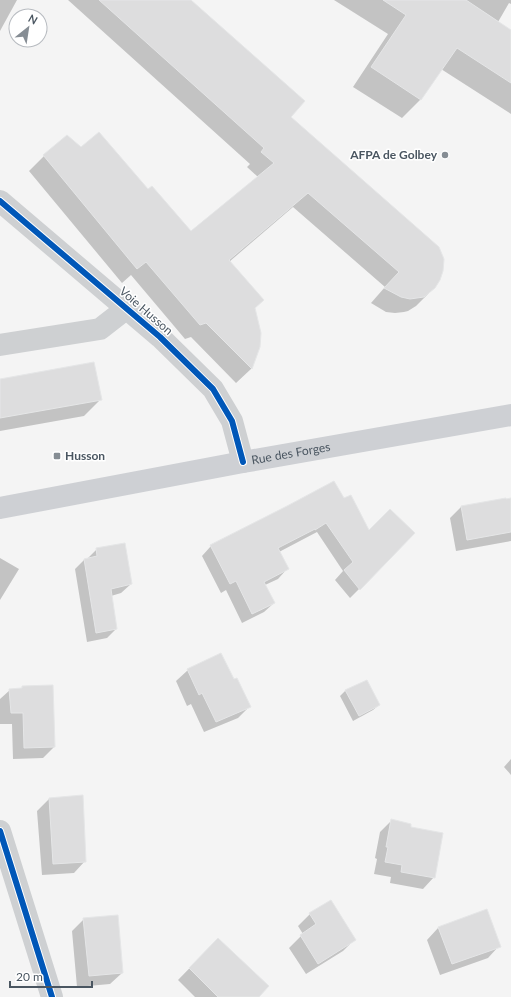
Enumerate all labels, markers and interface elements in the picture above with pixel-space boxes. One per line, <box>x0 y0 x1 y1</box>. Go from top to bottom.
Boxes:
north arrow <box>8 8 48 48</box>
text: N <box>26 11 40 27</box>
place label: AFPA de Golbey <box>349 147 438 162</box>
marker: AFPA de Golbey <box>440 150 450 160</box>
street label: Voie Husson <box>117 283 176 338</box>
street label: Rue des Forges <box>250 439 331 467</box>
place label: Husson <box>65 448 105 463</box>
marker: Husson <box>52 451 62 461</box>
scale bar <box>10 963 92 989</box>
text: 20 m <box>16 969 43 984</box>

